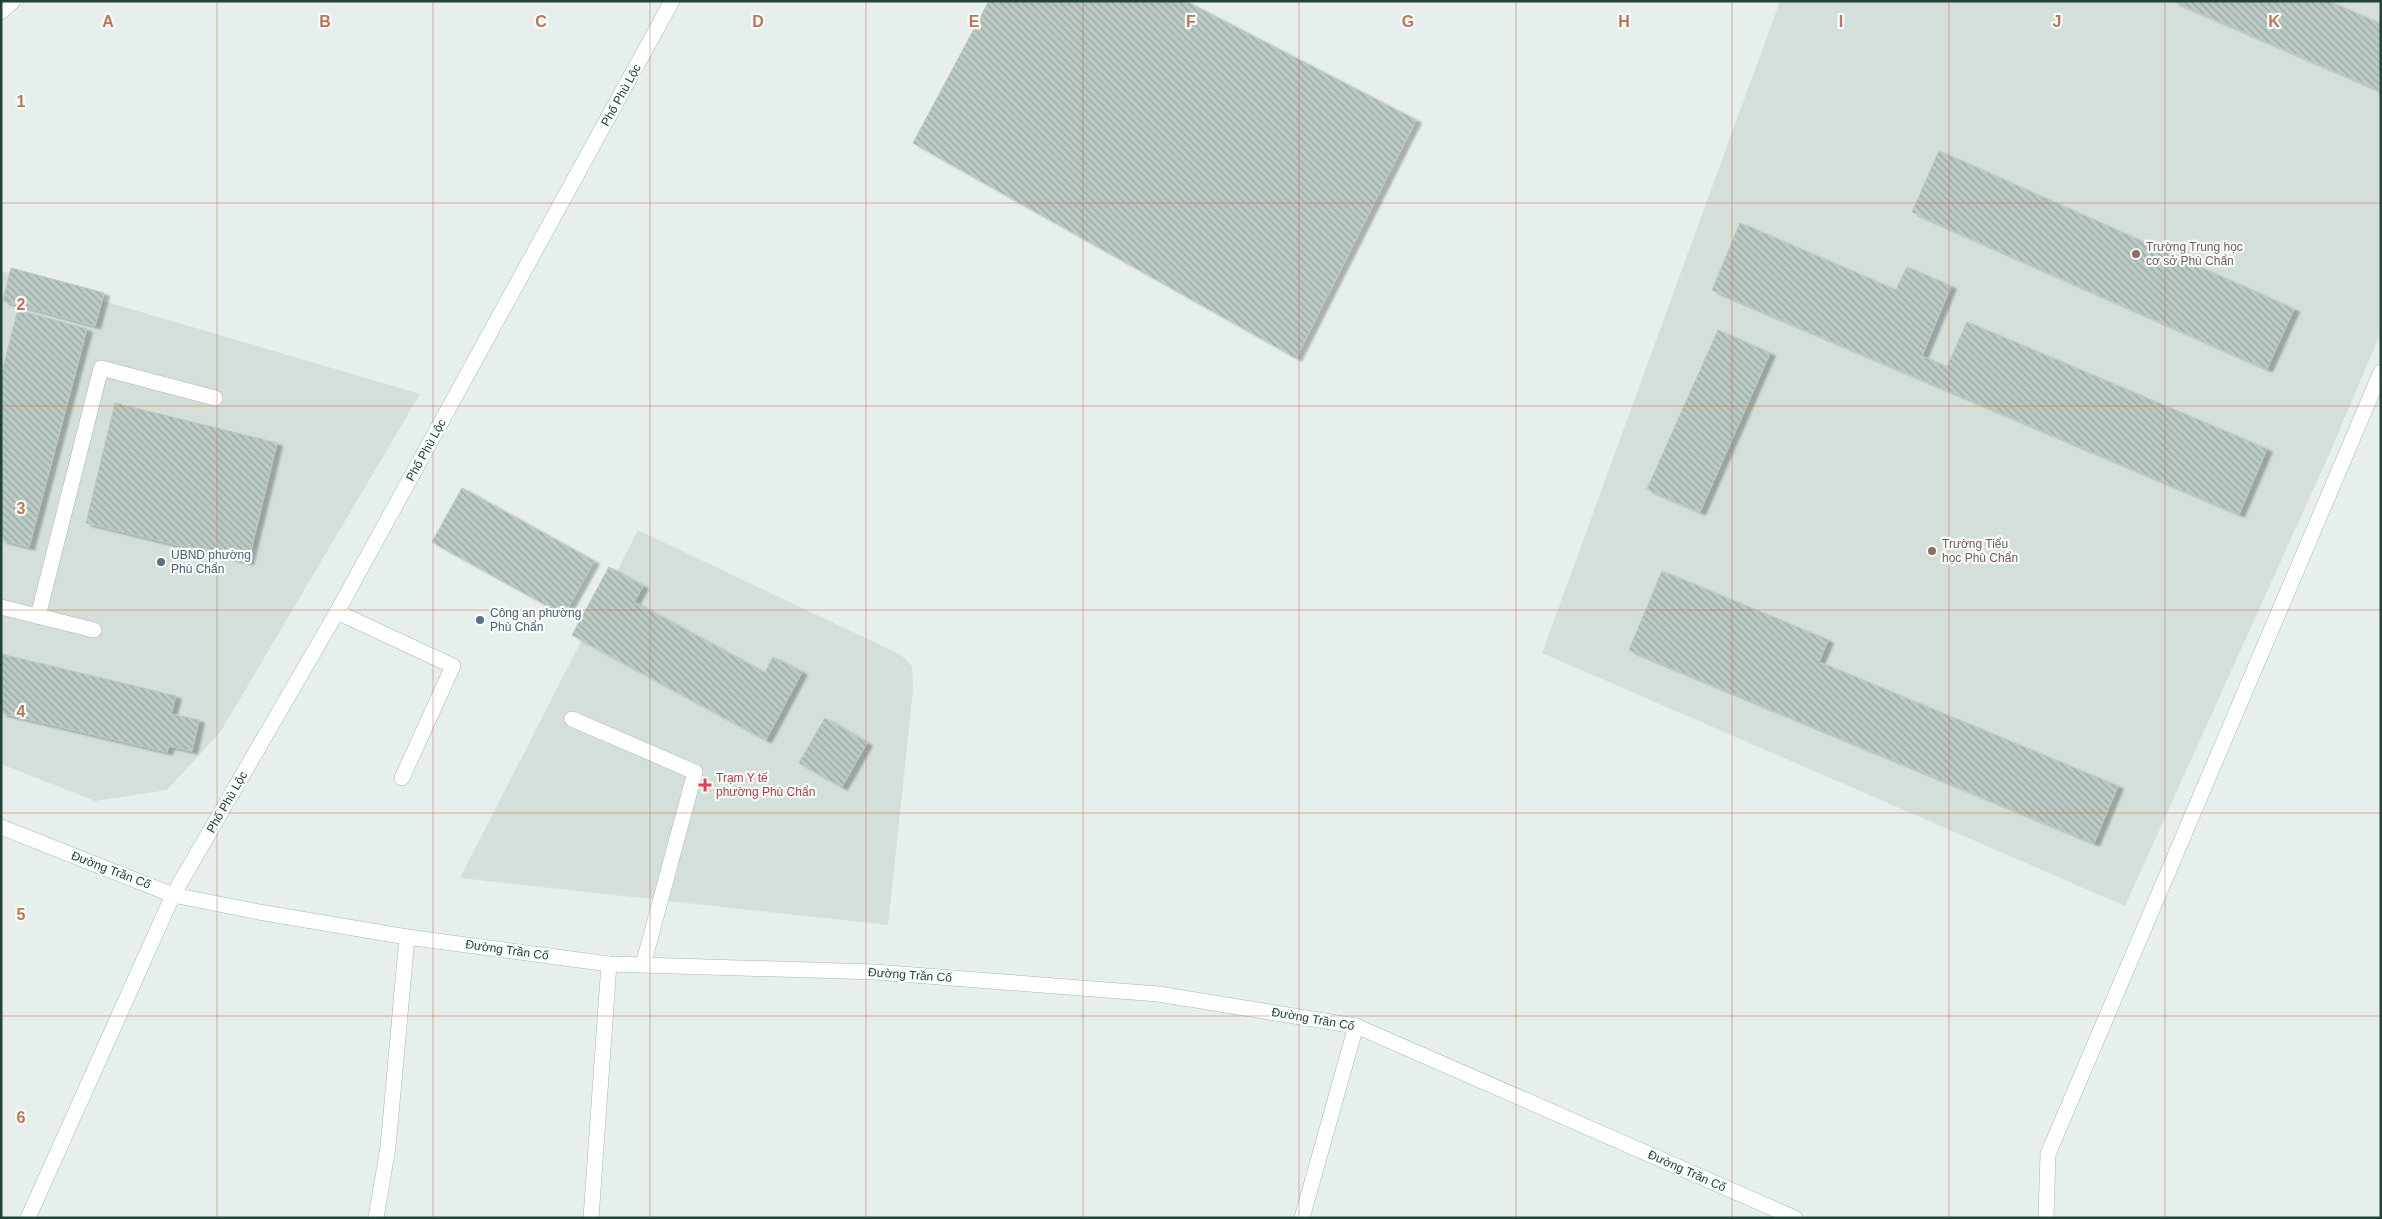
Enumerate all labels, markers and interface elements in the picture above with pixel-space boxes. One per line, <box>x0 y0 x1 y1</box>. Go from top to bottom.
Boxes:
text: A <box>102 13 114 30</box>
text: B <box>319 13 331 30</box>
text: C <box>535 13 547 30</box>
text: D <box>752 13 764 30</box>
text: E <box>969 13 980 30</box>
text: F <box>1186 13 1196 30</box>
text: G <box>1402 13 1414 30</box>
text: H <box>1618 13 1630 30</box>
text: I <box>1839 13 1843 30</box>
text: J <box>2053 13 2061 30</box>
text: K <box>2268 13 2280 30</box>
street label: Phố Phù Lộc <box>598 62 644 128</box>
text: 1 <box>17 93 26 110</box>
place label: Trường Trung học cơ sở Phù Chẩn <box>2146 240 2243 268</box>
marker: Trường Trung học cơ sở Phù Chẩn <box>2130 248 2142 260</box>
text: 2 <box>17 296 26 313</box>
street label: Phố Phù Lộc <box>403 417 449 483</box>
text: 3 <box>17 500 26 517</box>
place label: Trường Tiểu học Phù Chẩn <box>1942 537 2018 565</box>
marker: Trường Tiểu học Phù Chẩn <box>1926 545 1938 557</box>
place label: UBND phường Phù Chẩn <box>171 548 251 576</box>
marker: UBND phường Phù Chẩn <box>155 556 167 568</box>
place label: Công an phường Phù Chẩn <box>490 606 581 634</box>
marker: Công an phường Phù Chẩn <box>474 614 486 626</box>
text: 4 <box>17 703 26 720</box>
street label: Phố Phù Lộc <box>204 769 250 835</box>
place label: Trạm Y tế phường Phù Chẩn <box>716 771 815 799</box>
marker: Trạm Y tế phường Phù Chẩn <box>698 778 712 792</box>
street label: Đường Trần Cố <box>69 848 153 892</box>
text: 5 <box>17 906 26 923</box>
street label: Đường Trần Cố <box>464 937 550 963</box>
street label: Đường Trần Cố <box>868 965 953 985</box>
street label: Đường Trần Cố <box>1270 1005 1356 1033</box>
text: 6 <box>17 1109 26 1126</box>
street label: Đường Trần Cố <box>1646 1148 1728 1195</box>

